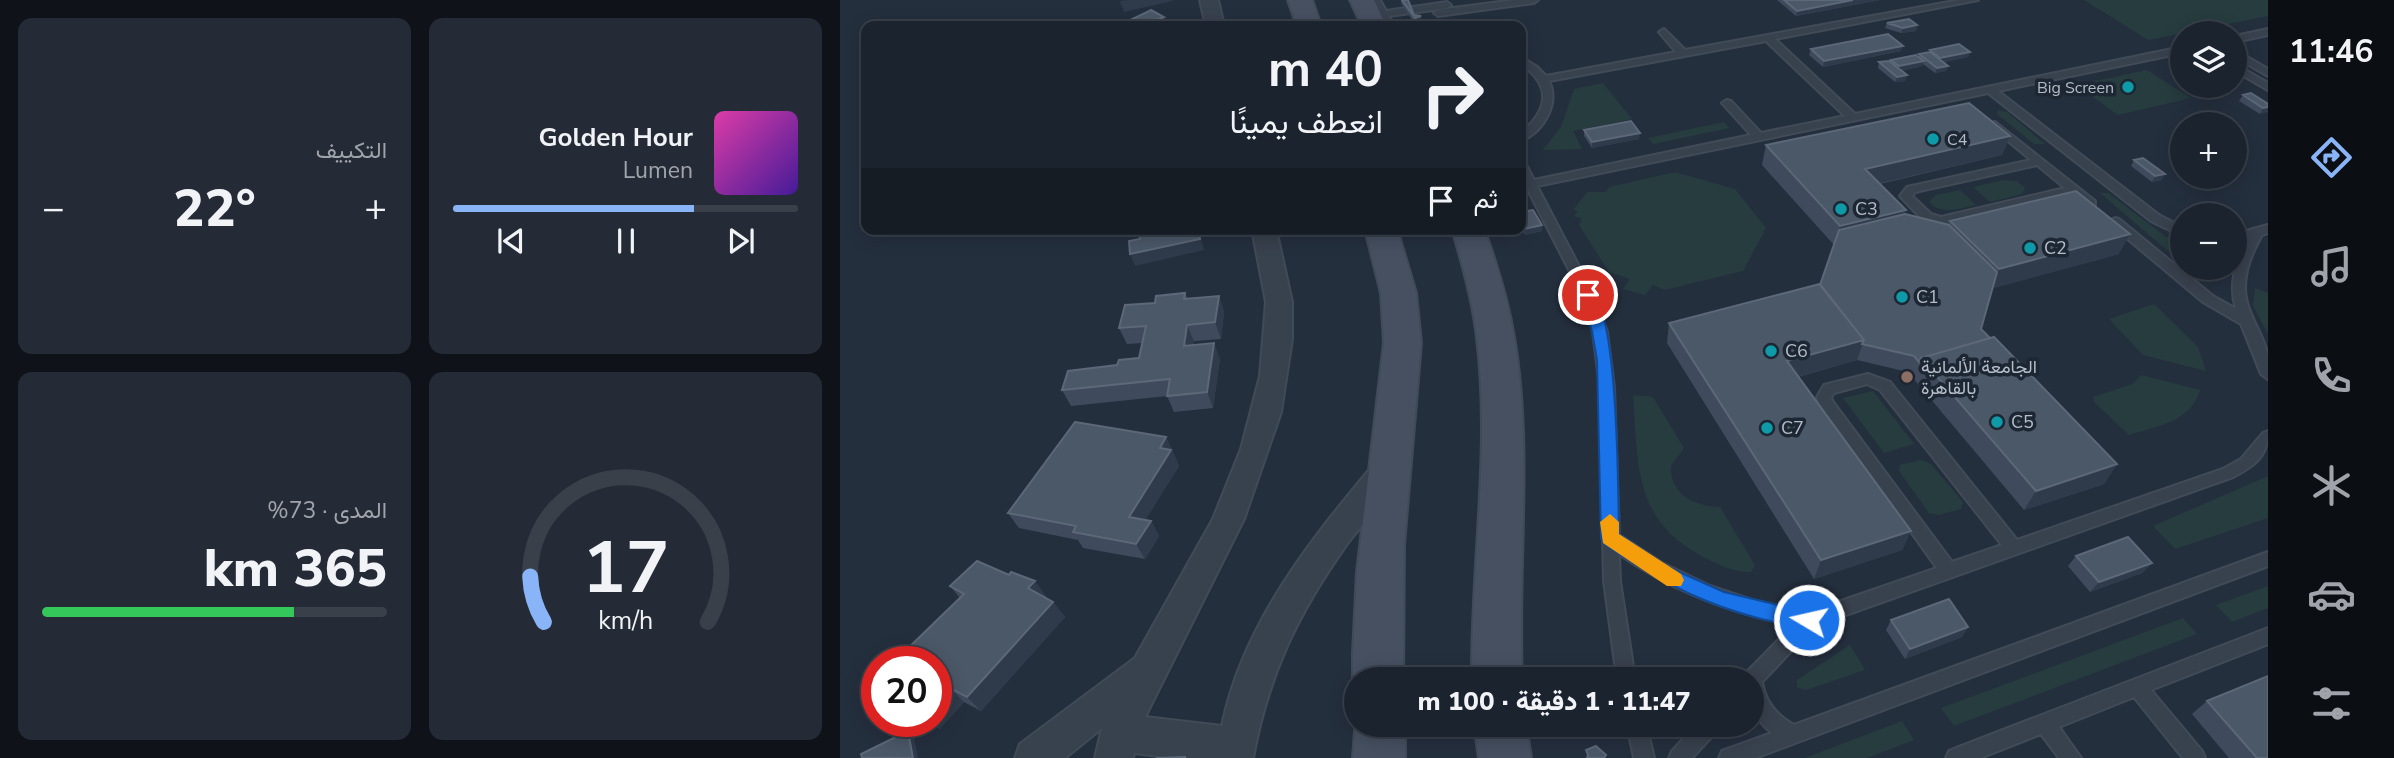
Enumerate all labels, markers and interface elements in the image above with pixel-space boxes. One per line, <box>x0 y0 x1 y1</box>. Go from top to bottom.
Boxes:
map controls <box>2170 21 2247 280</box>
button: layers <box>2170 21 2247 98</box>
text: 11:46 <box>2289 30 2373 73</box>
text: 40 m <box>1268 36 1383 103</box>
icon: right <box>1407 49 1498 140</box>
place label: Big Screen <box>2037 77 2114 99</box>
marker: Big Screen <box>2120 79 2136 95</box>
text: انعطف يمينًا <box>1230 101 1383 144</box>
button: + <box>2170 112 2247 189</box>
text: Golden Hour <box>538 120 693 155</box>
place label: C4 <box>1947 129 1968 151</box>
marker: C4 <box>1925 131 1941 147</box>
icon: directions <box>2307 133 2356 182</box>
text: التكييف <box>316 135 387 166</box>
text: Lumen <box>623 155 693 186</box>
text: 22° <box>173 173 256 244</box>
icon: arrive <box>1422 182 1460 220</box>
text: ثم <box>1474 182 1498 217</box>
text: − <box>42 183 65 234</box>
text: + <box>364 183 387 234</box>
place label: C3 <box>1855 197 1878 221</box>
marker: C3 <box>1833 201 1849 217</box>
button: − <box>2170 203 2247 280</box>
icon: previous <box>492 222 530 260</box>
icon: pause <box>607 222 645 260</box>
icon: next <box>722 222 760 260</box>
place label: C2 <box>2044 236 2067 260</box>
marker: C2 <box>2022 240 2038 256</box>
icon: music <box>2307 242 2356 291</box>
pin <box>1558 265 1618 325</box>
icon: arrive <box>1569 276 1607 314</box>
place label: C1 <box>1916 285 1939 309</box>
marker: C1 <box>1894 289 1910 305</box>
place label: C6 <box>1785 339 1808 363</box>
marker: C6 <box>1763 343 1779 359</box>
icon: phone <box>2307 351 2356 400</box>
place label: الجامعة الألمانية بالقاهرة <box>1921 355 2037 400</box>
marker: الجامعة الألمانية بالقاهرة <box>1899 369 1915 385</box>
place label: C5 <box>2011 410 2034 434</box>
marker: C5 <box>1989 414 2005 430</box>
place label: C7 <box>1781 416 1804 440</box>
marker: C7 <box>1759 420 1775 436</box>
icon: climate <box>2307 461 2356 510</box>
text: المدى · 73% <box>267 495 387 526</box>
text: 17 <box>582 518 669 618</box>
text: 365 km <box>204 533 387 604</box>
icon: car <box>2307 570 2356 619</box>
position arrow <box>1772 583 1846 657</box>
text: km/h <box>598 604 653 638</box>
speed limit sign: 20 <box>861 646 952 737</box>
icon: filters <box>2307 679 2356 728</box>
text: 11:47 · 1 دقيقة · 100 m <box>1417 684 1691 719</box>

